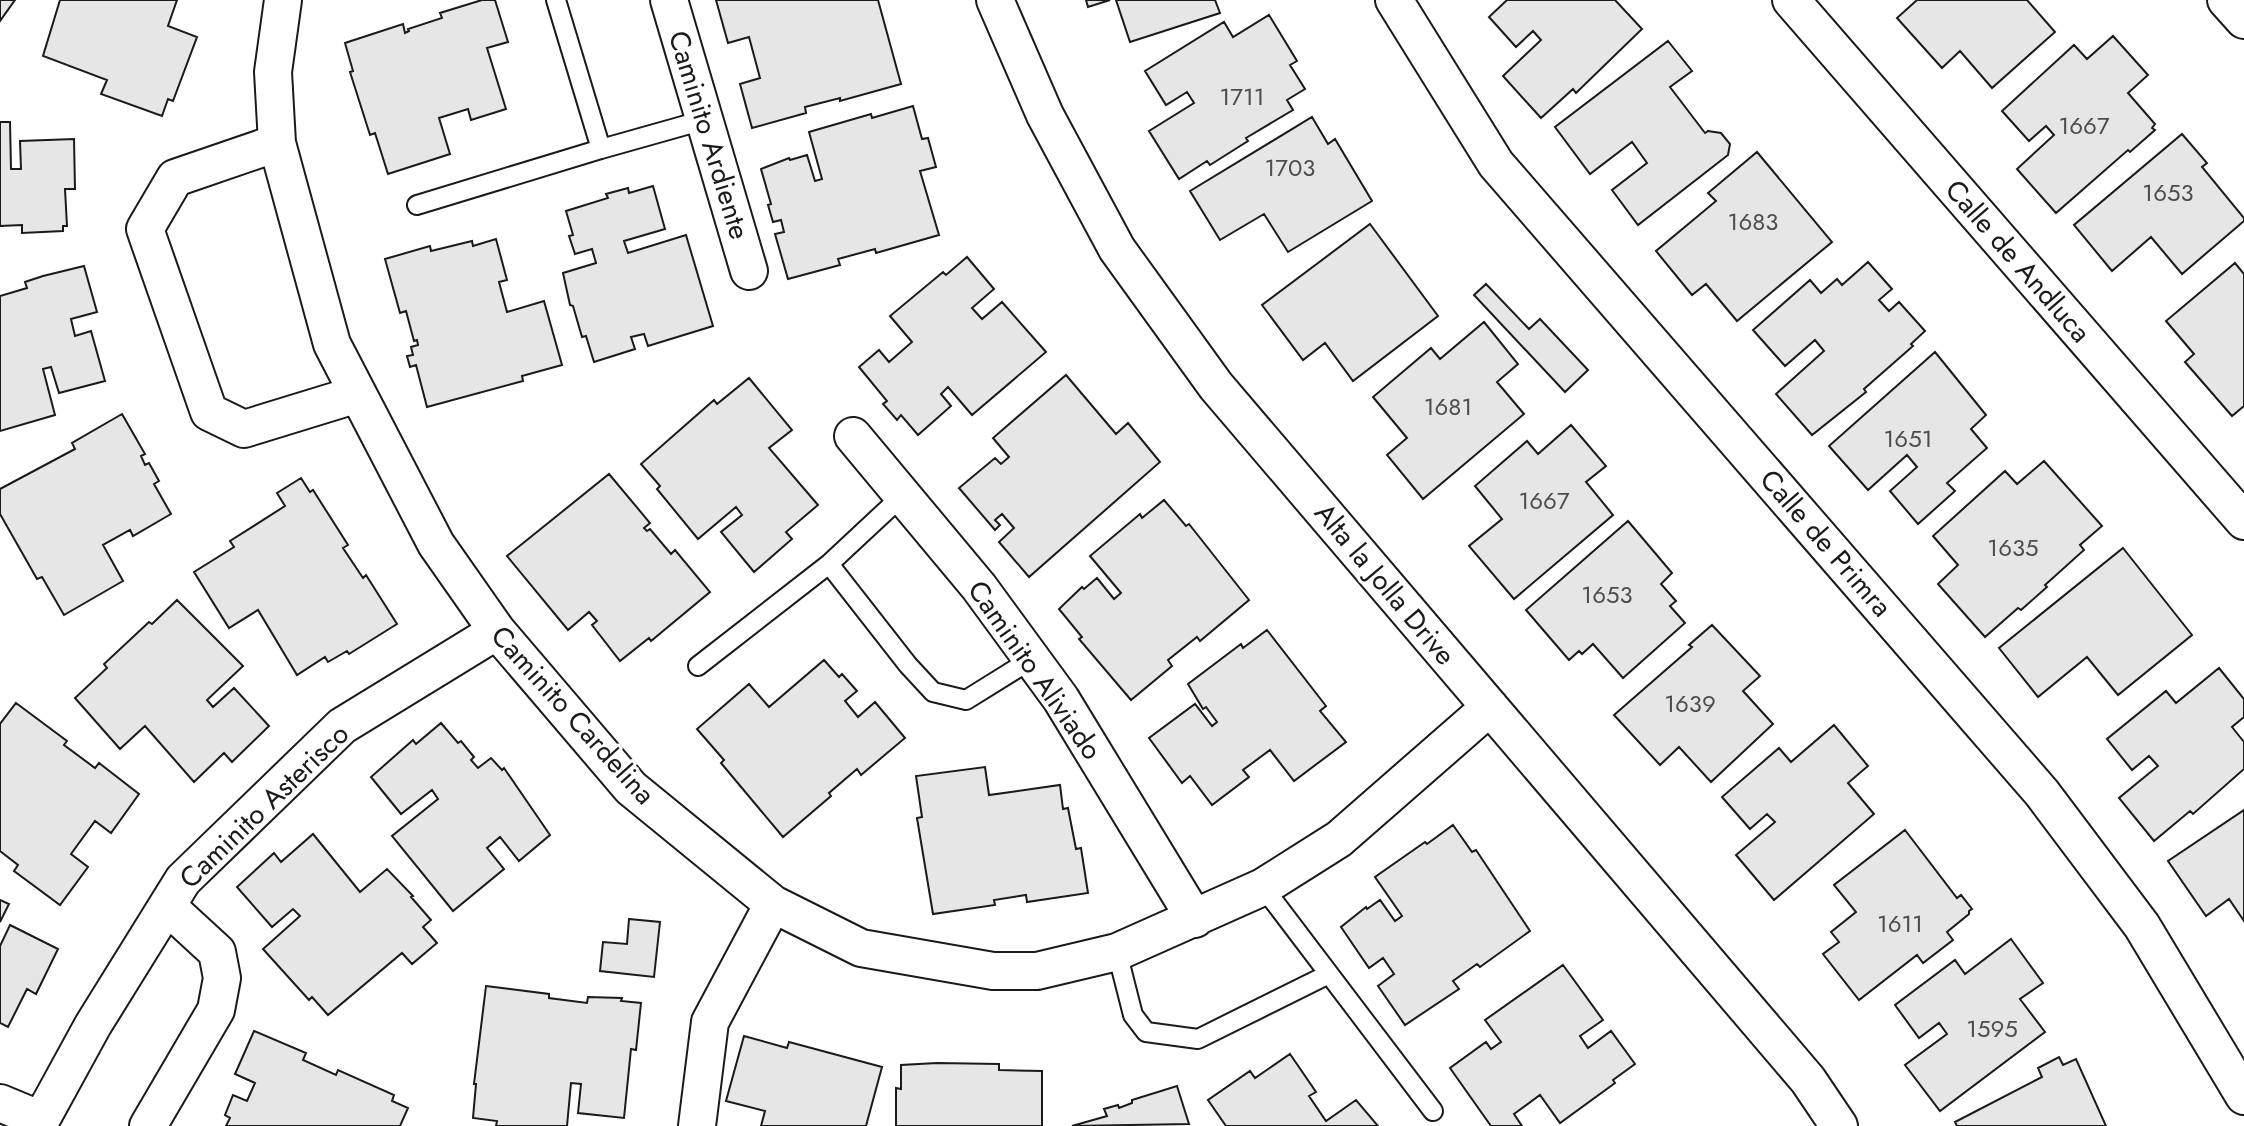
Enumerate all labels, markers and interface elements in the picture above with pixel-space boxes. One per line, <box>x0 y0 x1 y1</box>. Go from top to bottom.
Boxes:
street label: Caminito Ardiente <box>658 26 760 244</box>
house number: 1711 <box>1220 79 1265 114</box>
house number: 1667 <box>2058 108 2110 143</box>
house number: 1703 <box>1265 150 1315 185</box>
street label: Calle de Andluca <box>1936 170 2100 352</box>
house number: 1653 <box>2142 175 2194 210</box>
house number: 1683 <box>1728 204 1778 239</box>
house number: 1681 <box>1424 389 1472 424</box>
house number: 1651 <box>1884 421 1932 456</box>
street label: Calle de Primra <box>1750 460 1902 626</box>
house number: 1667 <box>1518 483 1570 518</box>
street label: Alta la Jolla Drive <box>1305 494 1465 674</box>
house number: 1635 <box>1987 530 2039 565</box>
street label: Caminito Aliviado <box>958 572 1112 768</box>
house number: 1653 <box>1581 577 1633 612</box>
street label: Caminito Cardelina <box>481 616 665 814</box>
house number: 1639 <box>1664 686 1716 721</box>
street label: Caminito Asterisco <box>170 714 358 898</box>
house number: 1611 <box>1877 906 1923 941</box>
house number: 1595 <box>1966 1011 2018 1046</box>

